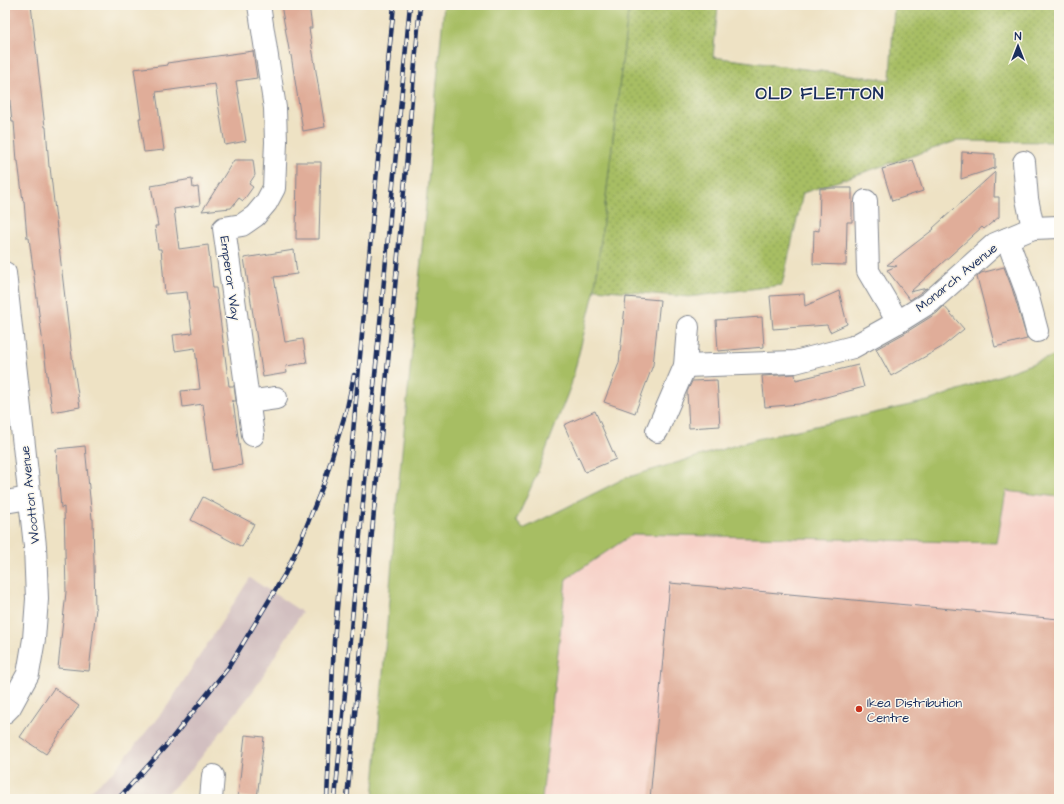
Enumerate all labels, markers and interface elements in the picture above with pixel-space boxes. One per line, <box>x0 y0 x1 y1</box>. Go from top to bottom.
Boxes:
north arrow <box>998 26 1038 66</box>
text: N <box>1015 29 1022 44</box>
district label: OLD FLETTON <box>756 82 884 106</box>
street label: Emperor Way <box>214 235 245 322</box>
street label: Monarch Avenue <box>912 239 1001 316</box>
street label: Wootton Avenue <box>16 445 44 545</box>
place label: Ikea Distribution Centre <box>867 694 963 727</box>
marker: Ikea Distribution Centre <box>854 704 864 714</box>

